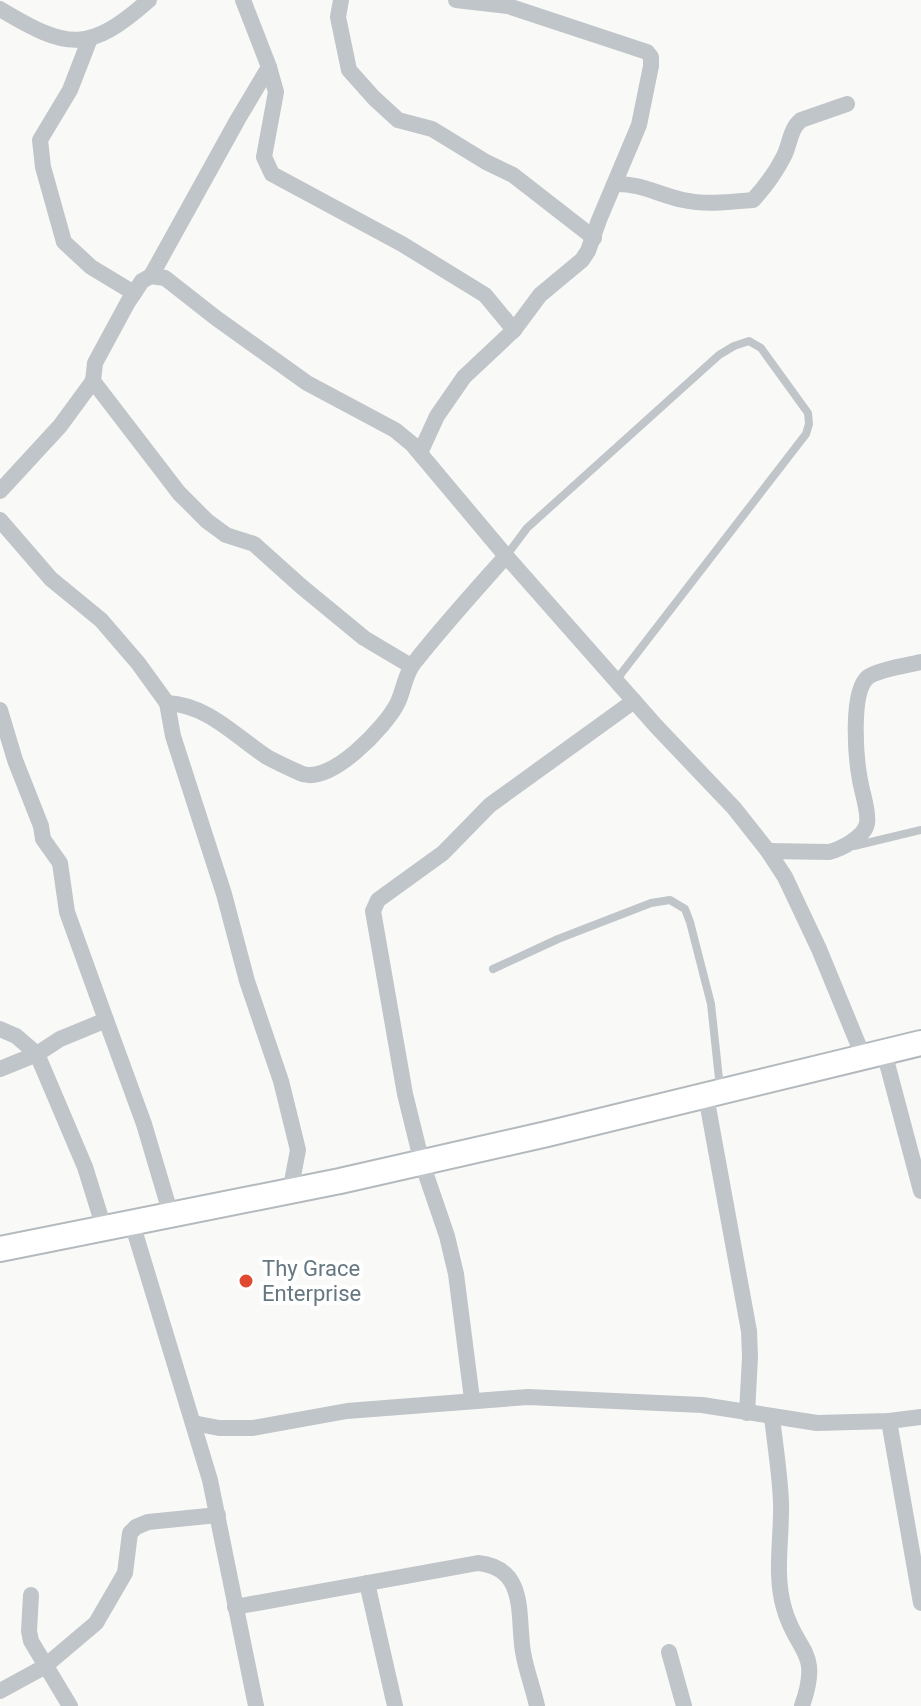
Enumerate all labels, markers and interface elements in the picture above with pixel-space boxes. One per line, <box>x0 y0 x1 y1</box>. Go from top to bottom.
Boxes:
place label: Thy Grace Enterprise <box>262 1256 361 1306</box>
marker: Thy Grace Enterprise <box>237 1272 255 1290</box>

